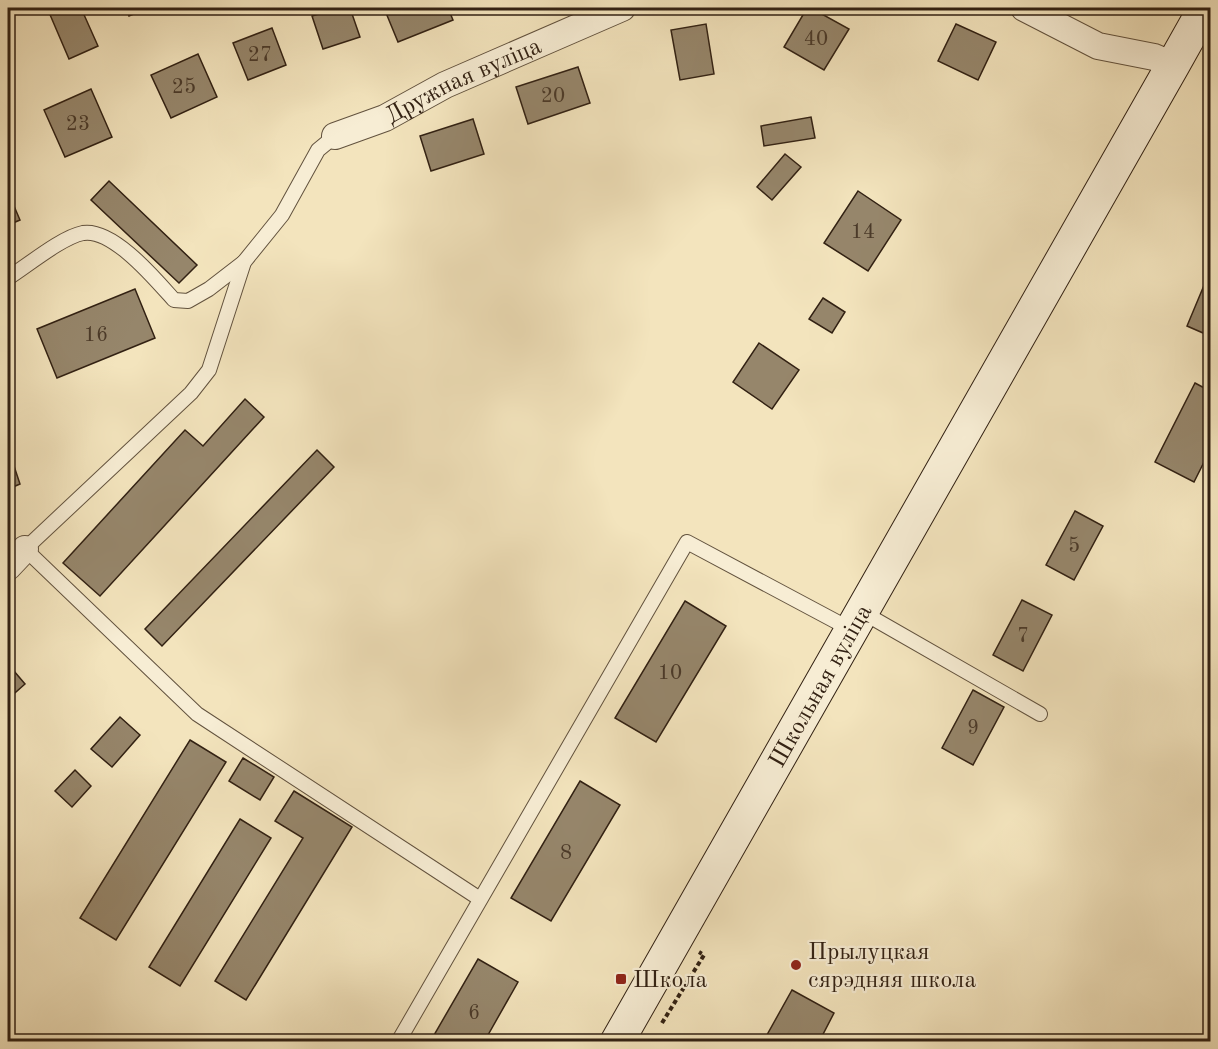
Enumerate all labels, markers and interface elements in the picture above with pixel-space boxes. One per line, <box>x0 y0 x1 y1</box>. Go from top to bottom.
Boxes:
house number: 40 <box>804 29 828 50</box>
street label: Дружная вуліца <box>382 35 545 129</box>
house number: 27 <box>248 45 272 66</box>
house number: 25 <box>172 77 196 98</box>
house number: 20 <box>541 86 565 107</box>
house number: 23 <box>66 114 90 135</box>
house number: 14 <box>851 222 875 243</box>
house number: 16 <box>84 325 108 346</box>
house number: 5 <box>1068 536 1080 557</box>
street label: Школьная вуліца <box>766 601 877 772</box>
house number: 7 <box>1017 626 1029 647</box>
house number: 10 <box>658 663 682 684</box>
house number: 9 <box>967 718 979 739</box>
house number: 8 <box>560 843 572 864</box>
place label: Прылуцкая сярэдняя школа <box>808 941 976 993</box>
marker: Прылуцкая сярэдняя школа <box>789 958 803 972</box>
place label: Школа <box>633 969 707 993</box>
marker: Школа <box>614 972 628 986</box>
house number: 6 <box>468 1003 480 1024</box>

